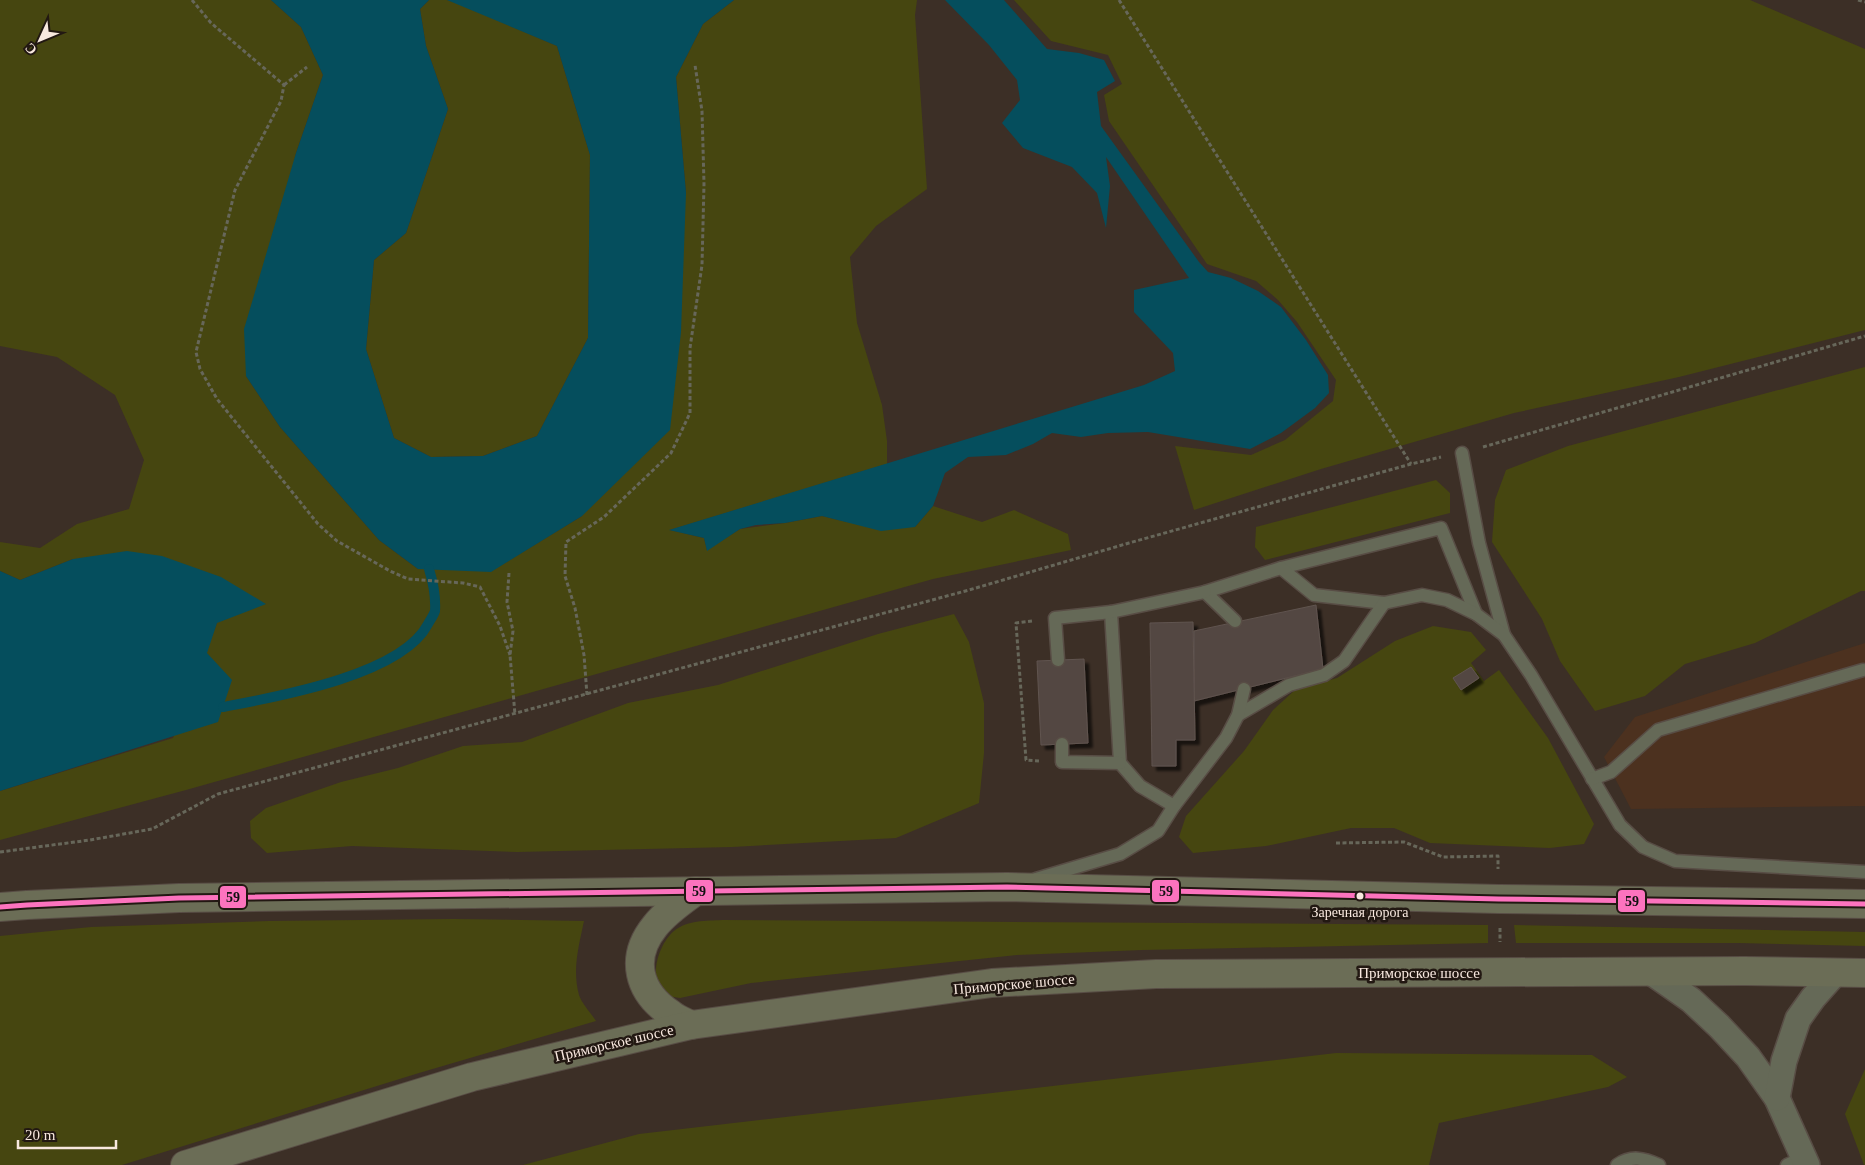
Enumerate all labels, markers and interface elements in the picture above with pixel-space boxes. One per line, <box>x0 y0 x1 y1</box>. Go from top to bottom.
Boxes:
north arrow <box>15 15 65 65</box>
text: С <box>22 40 40 58</box>
line badge: 59 <box>685 879 714 903</box>
line badge: 59 <box>1151 879 1180 903</box>
text: 59 <box>692 884 706 899</box>
text: 59 <box>1159 884 1173 899</box>
line badge: 59 <box>219 885 247 909</box>
line badge: 59 <box>1617 889 1646 913</box>
text: 59 <box>226 890 240 905</box>
marker: Заречная дорога <box>1355 891 1365 901</box>
text: 59 <box>1625 894 1639 909</box>
place label: Заречная дорога <box>1312 905 1409 920</box>
street label: Приморское шоссе <box>1358 965 1480 981</box>
street label: Приморское шоссе <box>953 971 1076 997</box>
street label: Приморское шоссе <box>553 1021 675 1064</box>
scale bar <box>18 1118 115 1150</box>
text: 20 m <box>25 1127 56 1143</box>

